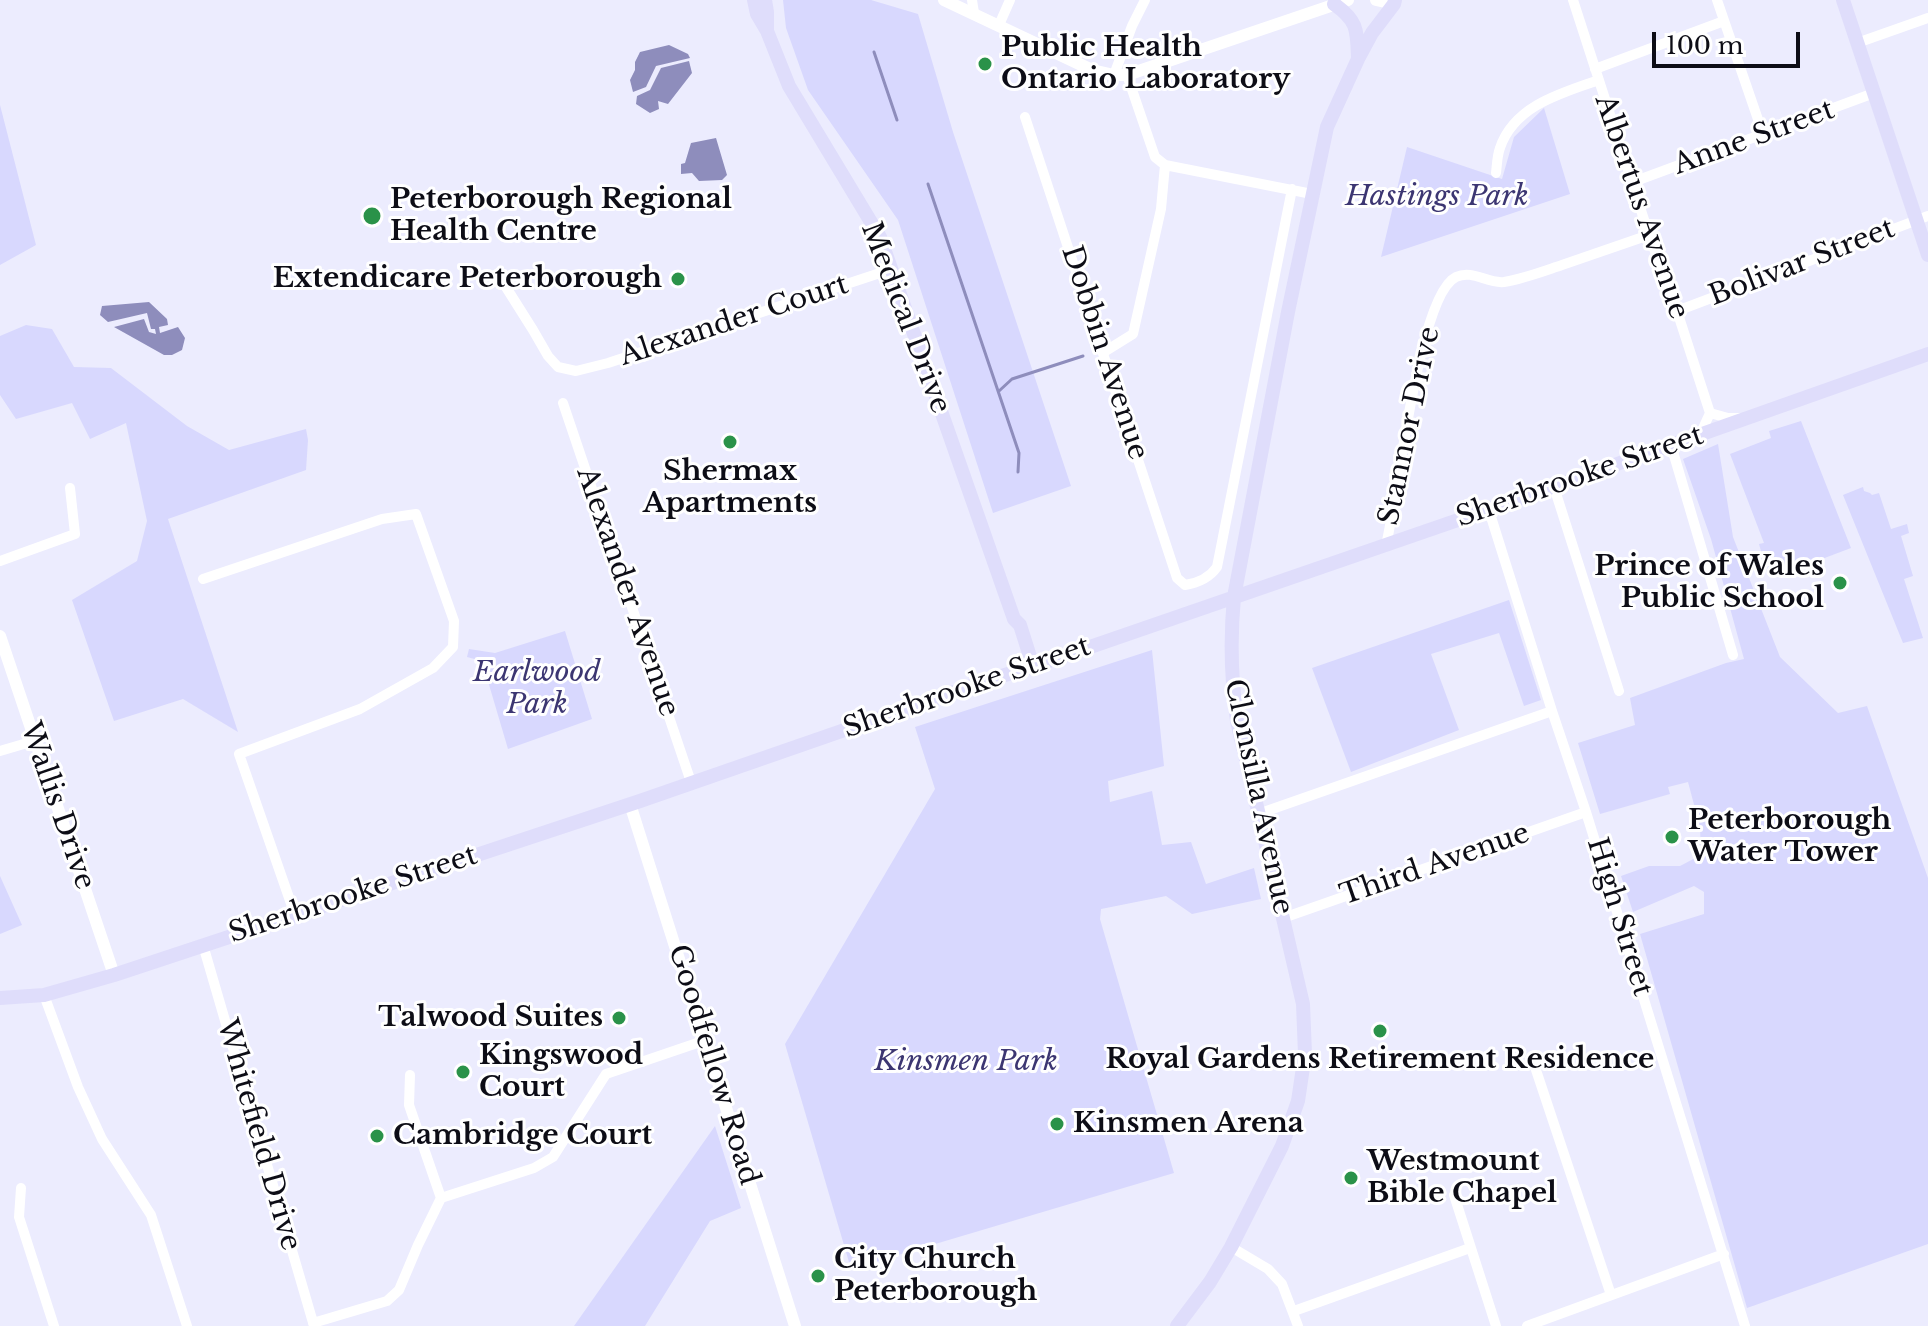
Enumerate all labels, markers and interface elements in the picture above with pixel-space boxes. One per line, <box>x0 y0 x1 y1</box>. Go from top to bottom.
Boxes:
scale bar <box>1656 16 1804 66</box>
place label: Public Health Ontario Laboratory <box>1001 31 1290 97</box>
text: 100 m <box>1666 31 1744 60</box>
marker: Public Health Ontario Laboratory <box>976 55 994 73</box>
street label: Albertus Avenue <box>1587 90 1695 324</box>
street label: Anne Street <box>1669 93 1839 183</box>
park label: Hastings Park <box>1345 180 1529 214</box>
place label: Peterborough Regional Health Centre <box>390 183 732 249</box>
marker: Peterborough Regional Health Centre <box>361 205 383 227</box>
street label: Bolivar Street <box>1704 212 1900 314</box>
street label: Medical Drive <box>853 218 957 418</box>
street label: Dobbin Avenue <box>1054 242 1154 464</box>
place label: Extendicare Peterborough <box>273 262 662 296</box>
street label: Alexander Court <box>616 268 852 374</box>
marker: Extendicare Peterborough <box>669 270 687 288</box>
street label: Stannor Drive <box>1373 324 1447 528</box>
street label: Sherbrooke Street <box>1452 419 1708 535</box>
marker: Shermax Apartments <box>721 433 739 451</box>
place label: Shermax Apartments <box>643 455 817 521</box>
street label: Alexander Avenue <box>569 463 685 721</box>
place label: Prince of Wales Public School <box>1594 550 1824 616</box>
marker: Prince of Wales Public School <box>1831 574 1849 592</box>
street label: Sherbrooke Street <box>839 630 1095 746</box>
park label: Earlwood Park <box>473 656 601 722</box>
street label: Clonsilla Avenue <box>1217 676 1299 918</box>
street label: Wallis Drive <box>13 718 101 894</box>
place label: Peterborough Water Tower <box>1688 804 1891 870</box>
street label: Third Avenue <box>1336 817 1534 913</box>
marker: Peterborough Water Tower <box>1663 828 1681 846</box>
street label: High Street <box>1579 834 1659 1000</box>
street label: Sherbrooke Street <box>225 839 481 951</box>
street label: Goodfellow Road <box>660 941 766 1189</box>
place label: Talwood Suites <box>378 1001 603 1035</box>
marker: Talwood Suites <box>610 1009 628 1027</box>
street label: Whitefield Drive <box>209 1015 307 1255</box>
marker: Royal Gardens Retirement Residence <box>1371 1022 1389 1040</box>
place label: Kingswood Court <box>479 1039 643 1105</box>
place label: Royal Gardens Retirement Residence <box>1106 1043 1654 1077</box>
park label: Kinsmen Park <box>874 1045 1058 1079</box>
marker: Kingswood Court <box>454 1063 472 1081</box>
place label: Kinsmen Arena <box>1073 1107 1304 1141</box>
marker: Kinsmen Arena <box>1048 1115 1066 1133</box>
place label: Cambridge Court <box>393 1119 652 1153</box>
marker: Cambridge Court <box>368 1127 386 1145</box>
place label: Westmount Bible Chapel <box>1367 1145 1557 1211</box>
marker: Westmount Bible Chapel <box>1342 1169 1360 1187</box>
place label: City Church Peterborough <box>834 1243 1037 1309</box>
marker: City Church Peterborough <box>809 1267 827 1285</box>

